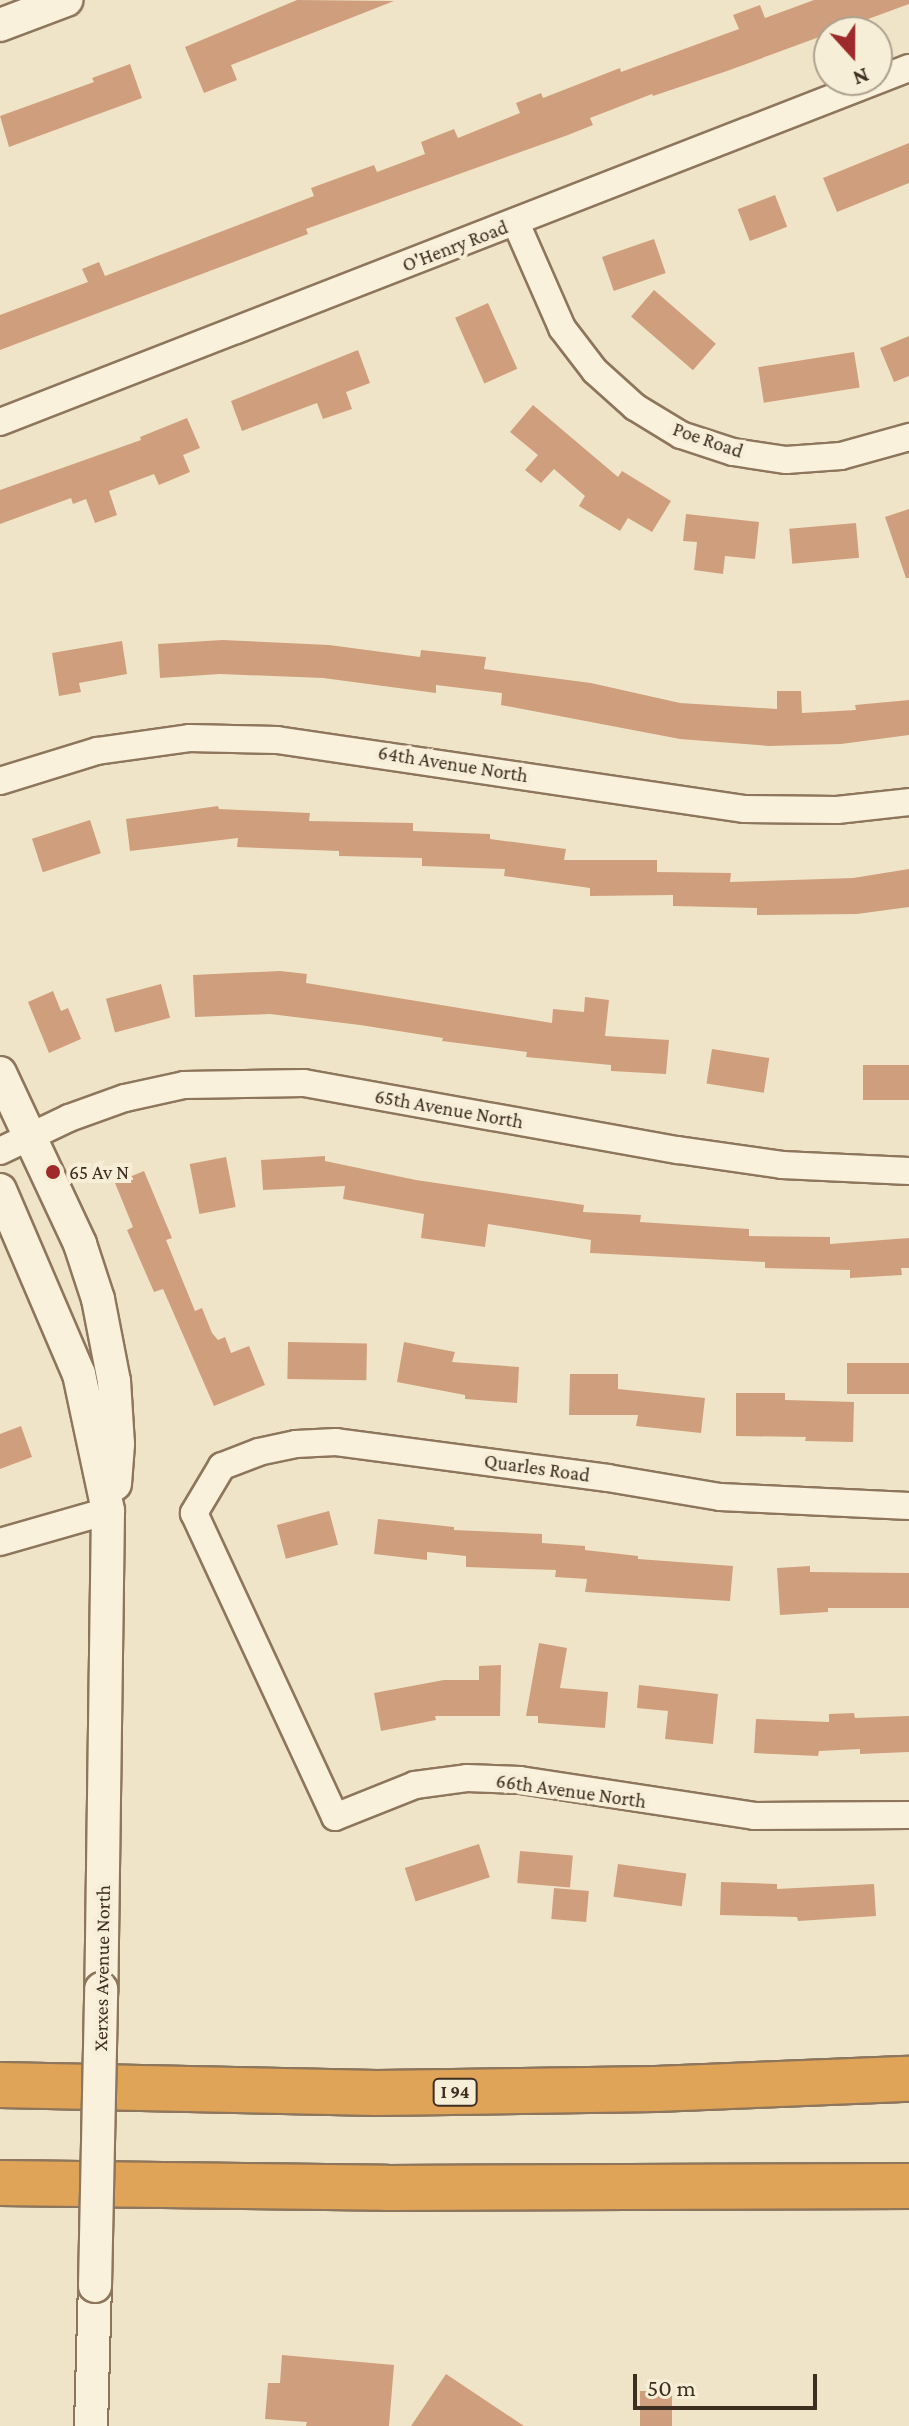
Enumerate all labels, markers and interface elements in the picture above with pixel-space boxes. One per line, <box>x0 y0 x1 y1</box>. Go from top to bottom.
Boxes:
north arrow <box>813 16 893 96</box>
text: N <box>850 63 873 91</box>
street label: O'Henry Road <box>399 215 511 277</box>
street label: Poe Road <box>670 417 746 463</box>
street label: 64th Avenue North <box>376 740 530 788</box>
street label: 65th Avenue North <box>373 1084 525 1134</box>
place label: 65 Av N <box>69 1160 129 1184</box>
marker: 65 Av N <box>44 1163 62 1181</box>
street label: Quarles Road <box>483 1449 591 1487</box>
street label: 66th Avenue North <box>494 1769 648 1813</box>
street label: Xerxes Avenue North <box>89 1885 115 2051</box>
road number: I 94 <box>431 2078 479 2106</box>
scale bar <box>637 2358 821 2408</box>
text: 50 m <box>647 2374 696 2401</box>

